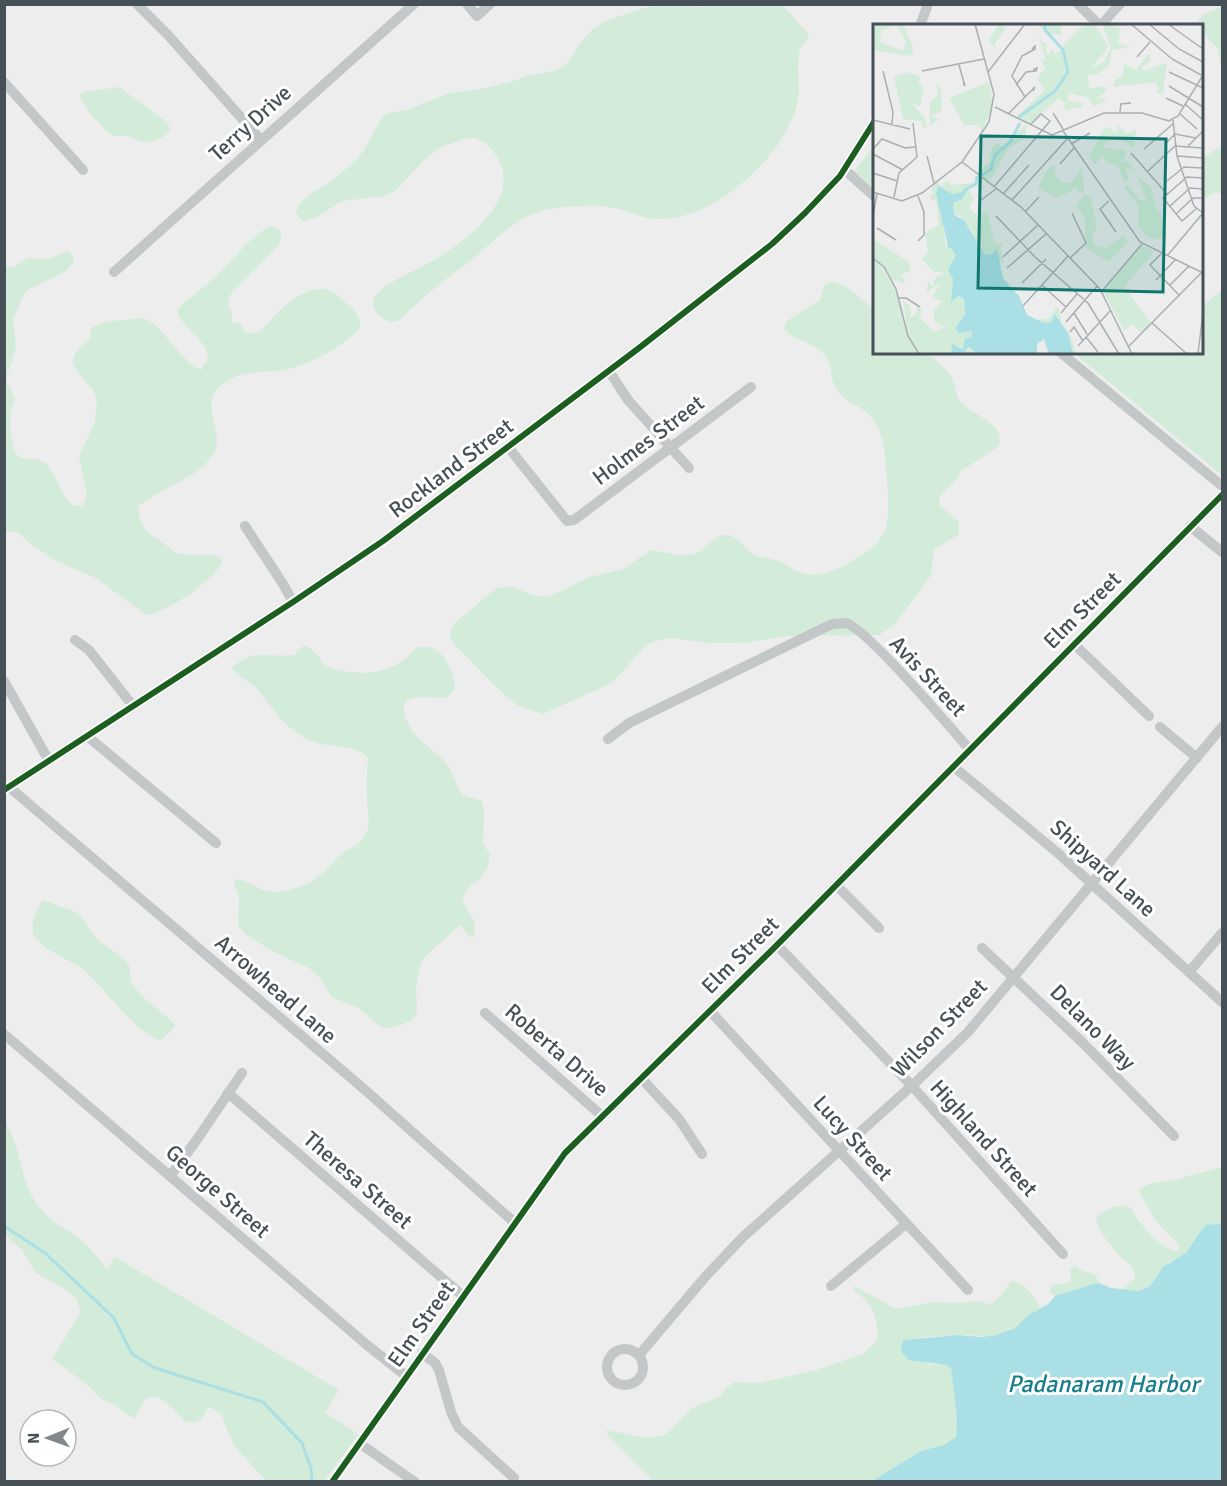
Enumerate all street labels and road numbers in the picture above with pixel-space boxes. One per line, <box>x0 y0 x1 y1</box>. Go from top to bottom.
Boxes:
street label: Terry Drive <box>203 79 297 167</box>
street label: Holmes Street <box>587 389 709 491</box>
street label: Rockland Street <box>383 412 519 524</box>
street label: Elm Street <box>1038 565 1127 654</box>
street label: Avis Street <box>884 630 972 722</box>
street label: Shipyard Lane <box>1045 814 1161 922</box>
street label: Elm Street <box>696 910 785 999</box>
street label: Arrowhead Lane <box>210 929 342 1049</box>
street label: Wilson Street <box>885 973 993 1083</box>
street label: Delano Way <box>1044 978 1142 1076</box>
street label: Roberta Drive <box>500 998 614 1102</box>
street label: Highland Street <box>924 1074 1044 1202</box>
street label: Lucy Street <box>808 1090 899 1187</box>
street label: Theresa Street <box>298 1125 418 1235</box>
street label: George Street <box>160 1138 276 1244</box>
street label: Elm Street <box>382 1276 461 1372</box>

